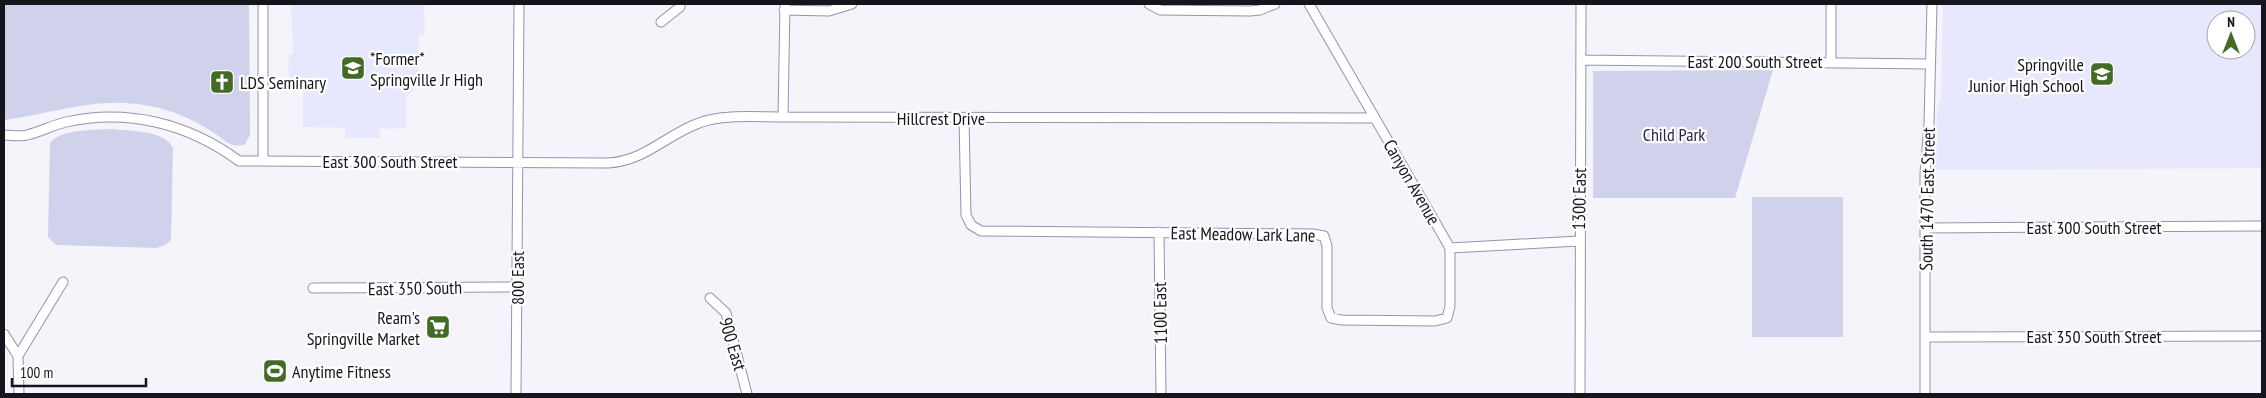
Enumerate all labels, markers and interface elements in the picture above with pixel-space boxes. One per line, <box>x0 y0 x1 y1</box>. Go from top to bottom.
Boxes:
north arrow <box>2206 10 2256 60</box>
text: N <box>2227 13 2235 31</box>
place label: *Former* Springville Jr High <box>370 47 483 91</box>
street label: East 200 South Street <box>1687 50 1823 73</box>
place label: Springville Junior High School <box>1968 53 2085 97</box>
school or university icon: *Former* Springville Jr High <box>340 55 366 81</box>
school or university icon: Springville Junior High School <box>2089 61 2115 87</box>
church icon: LDS Seminary <box>209 69 235 95</box>
place label: LDS Seminary <box>240 71 326 94</box>
street label: Hillcrest Drive <box>897 107 985 130</box>
park label: Child Park <box>1643 123 1705 146</box>
street label: South 1470 East Street <box>1914 127 1940 271</box>
street label: Canyon Avenue <box>1378 135 1446 229</box>
street label: East 300 South Street <box>322 150 458 173</box>
street label: 1300 East <box>1567 168 1591 230</box>
street label: East 300 South Street <box>2026 216 2162 239</box>
street label: East Meadow Lark Lane <box>1170 221 1316 247</box>
street label: 800 East <box>506 251 529 305</box>
street label: East 350 South <box>368 276 462 300</box>
street label: 1100 East <box>1148 282 1172 344</box>
place label: Ream's Springville Market <box>307 306 420 350</box>
supermarket icon: Ream's Springville Market <box>425 314 451 340</box>
street label: 900 East <box>714 315 752 373</box>
street label: East 350 South Street <box>2026 325 2162 348</box>
scale bar <box>12 356 146 388</box>
sports icon: Anytime Fitness <box>262 358 288 384</box>
place label: Anytime Fitness <box>292 360 391 383</box>
text: 100 m <box>20 363 53 382</box>

